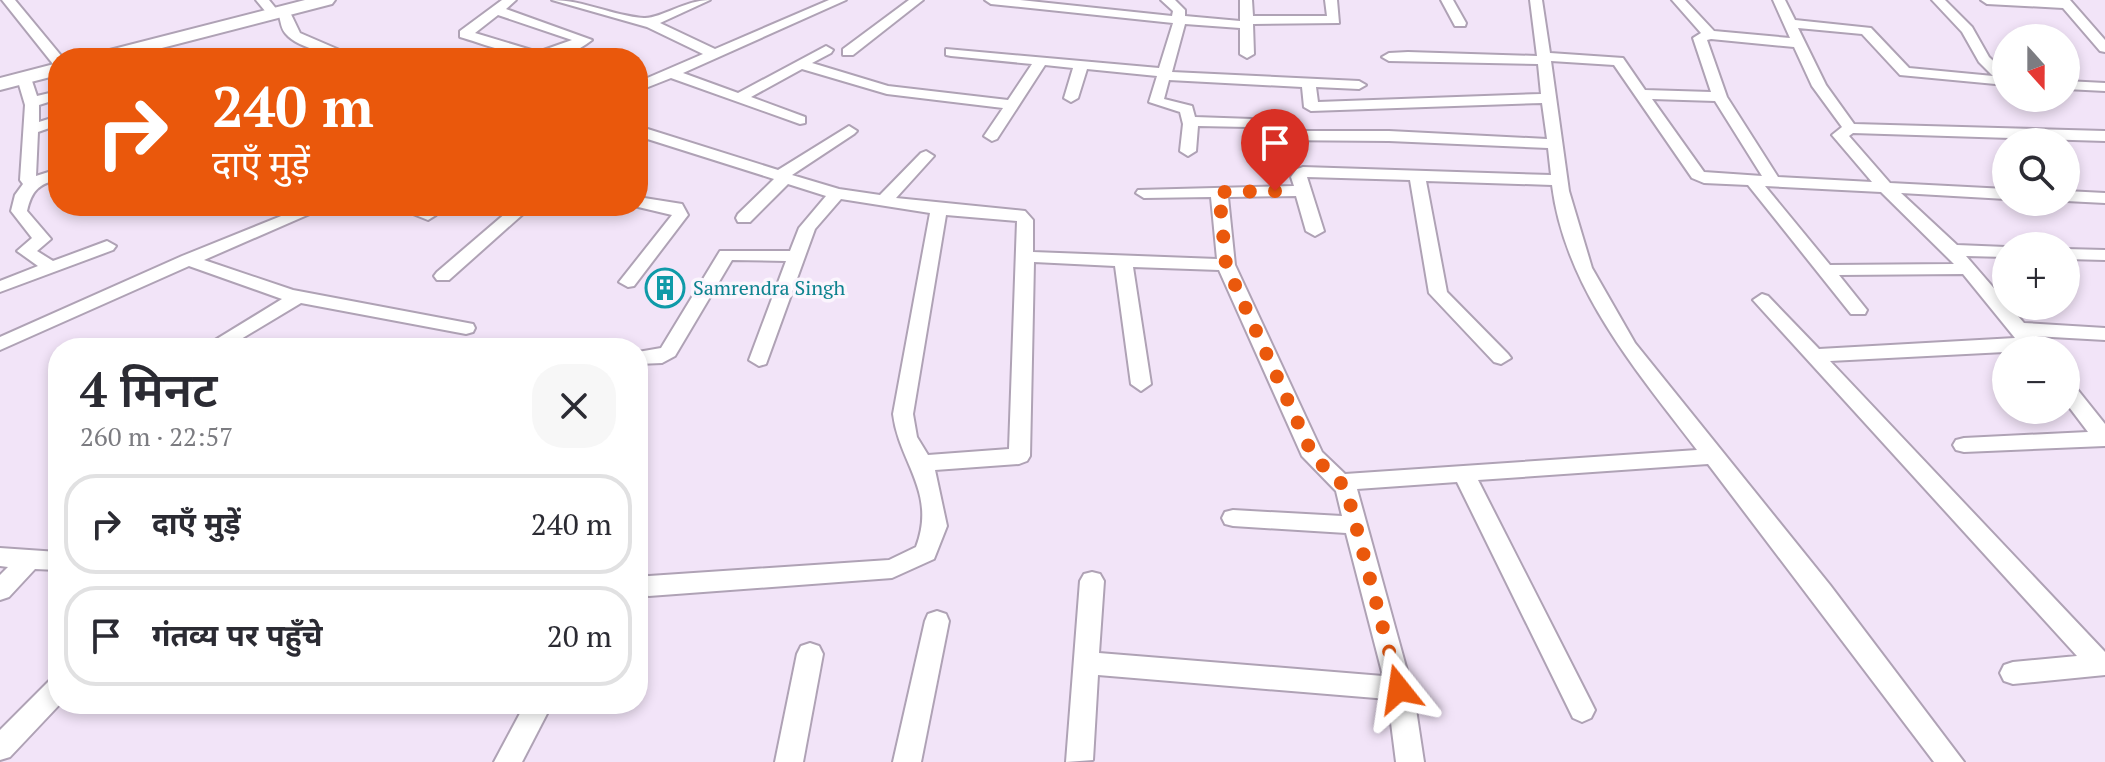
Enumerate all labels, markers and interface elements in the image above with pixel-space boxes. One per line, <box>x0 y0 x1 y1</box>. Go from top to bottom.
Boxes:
north arrow <box>1992 24 2080 112</box>
map controls <box>1992 24 2080 424</box>
text: 240 m <box>212 69 374 143</box>
icon: right <box>80 80 184 184</box>
pin <box>1241 109 1309 191</box>
icon: arrive <box>1253 121 1297 165</box>
button: search <box>1992 128 2080 216</box>
text: दाएँ मुड़ें <box>212 140 310 187</box>
button: + <box>1992 232 2080 320</box>
building icon: Samrendra Singh <box>644 267 686 309</box>
place label: Samrendra Singh <box>693 274 846 301</box>
button: − <box>1992 336 2080 424</box>
text: 4 मिनट <box>80 357 218 421</box>
button: close <box>532 364 616 448</box>
text: 260 m · 22:57 <box>80 419 233 453</box>
icon: right <box>84 502 128 546</box>
text: दाएँ मुड़ें <box>152 503 241 543</box>
text: 240 m <box>531 504 612 544</box>
icon: arrive <box>84 614 128 658</box>
text: गंतव्य पर पहुँचे <box>152 615 322 655</box>
text: 20 m <box>547 616 612 656</box>
position arrow <box>1357 647 1441 731</box>

